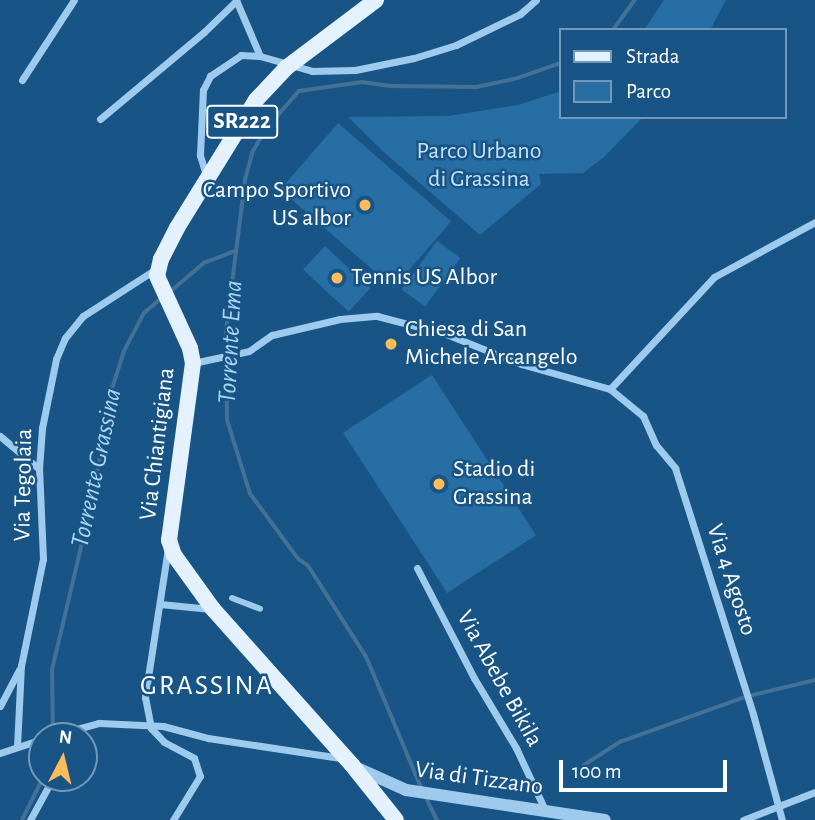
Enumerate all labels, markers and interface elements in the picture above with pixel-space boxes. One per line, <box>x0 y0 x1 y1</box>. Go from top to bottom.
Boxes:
legend <box>560 28 787 119</box>
text: Strada <box>626 46 679 67</box>
text: Parco <box>626 81 671 102</box>
road number: SR222 <box>205 102 279 141</box>
park label: Parco Urbano di Grassina <box>416 138 542 194</box>
place label: Campo Sportivo US albor <box>203 177 351 233</box>
marker: Campo Sportivo US albor <box>357 197 373 213</box>
place label: Tennis US Albor <box>351 264 497 292</box>
marker: Tennis US Albor <box>329 270 345 286</box>
water label: Torrente Ema <box>212 279 250 405</box>
place label: Chiesa di San Michele Arcangelo <box>405 316 578 372</box>
marker: Chiesa di San Michele Arcangelo <box>383 336 399 352</box>
street label: Via Chiantigiana <box>134 366 182 522</box>
water label: Torrente Grassina <box>65 386 129 550</box>
street label: Via Tegolaia <box>9 428 39 542</box>
place label: Stadio di Grassina <box>453 456 535 512</box>
marker: Stadio di Grassina <box>431 476 447 492</box>
street label: Via 4 Agosto <box>700 521 762 639</box>
street label: Via Abebe Bikila <box>450 606 548 752</box>
district label: GRASSINA <box>141 669 273 703</box>
north arrow <box>28 722 98 792</box>
text: N <box>58 727 73 748</box>
scale bar <box>563 746 731 790</box>
street label: Via di Tizzano <box>413 756 545 802</box>
text: 100 m <box>572 761 622 782</box>

